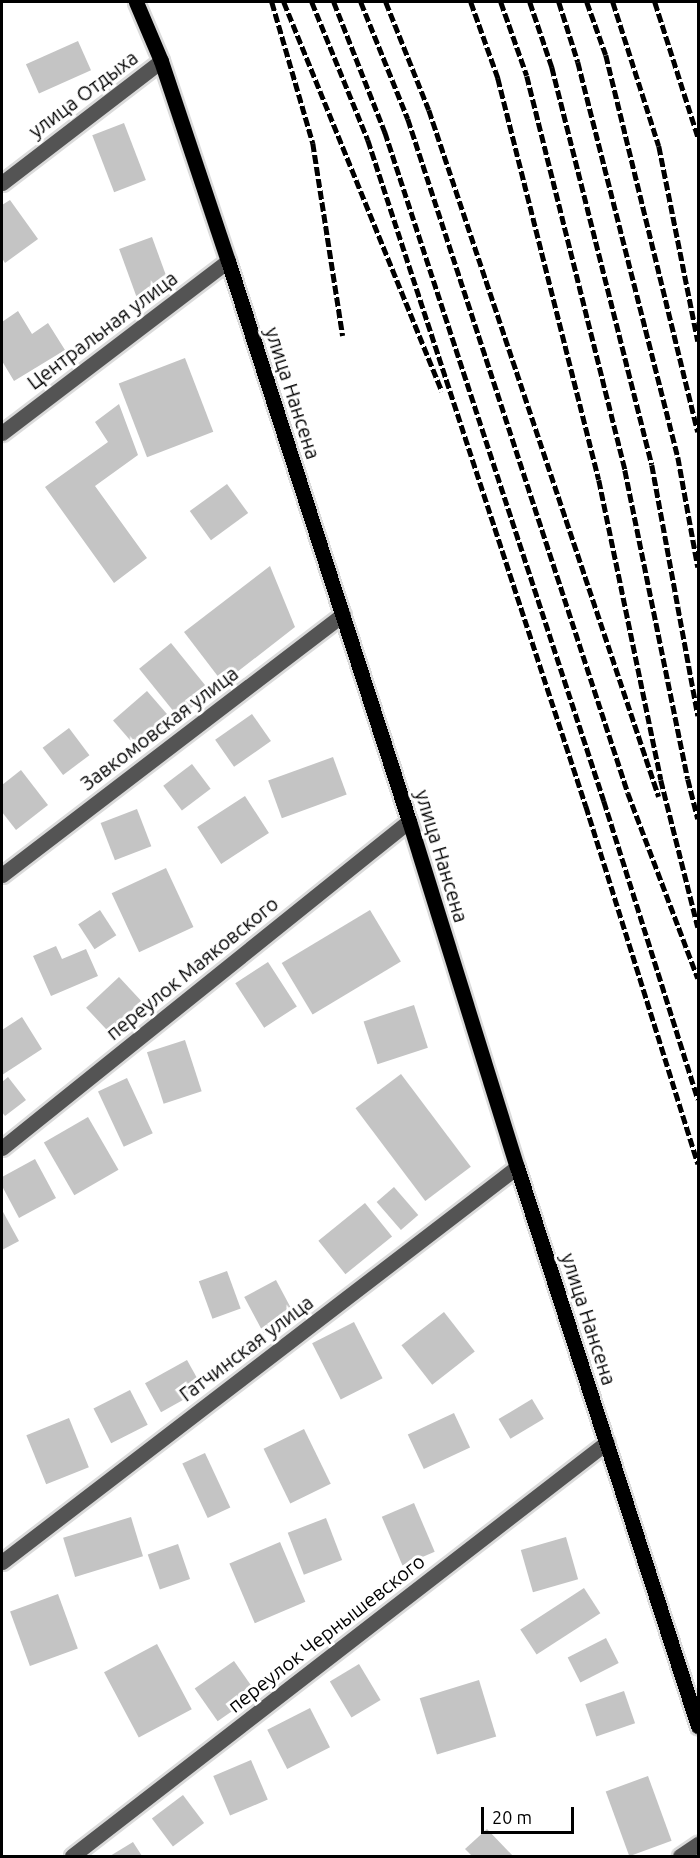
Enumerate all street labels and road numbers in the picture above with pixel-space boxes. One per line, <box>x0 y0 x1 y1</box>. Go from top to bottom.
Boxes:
street label: улица Отдыха <box>24 45 142 143</box>
street label: Центральная улица <box>22 266 182 394</box>
street label: улица Нансена <box>260 324 326 462</box>
street label: Завкомовская улица <box>75 661 243 795</box>
street label: улица Нансена <box>410 787 474 925</box>
street label: переулок Маяковского <box>101 891 283 1045</box>
street label: улица Нансена <box>556 1250 622 1388</box>
street label: Гатчинская улица <box>174 1290 318 1406</box>
street label: переулок Чернышевского <box>223 1549 429 1717</box>

